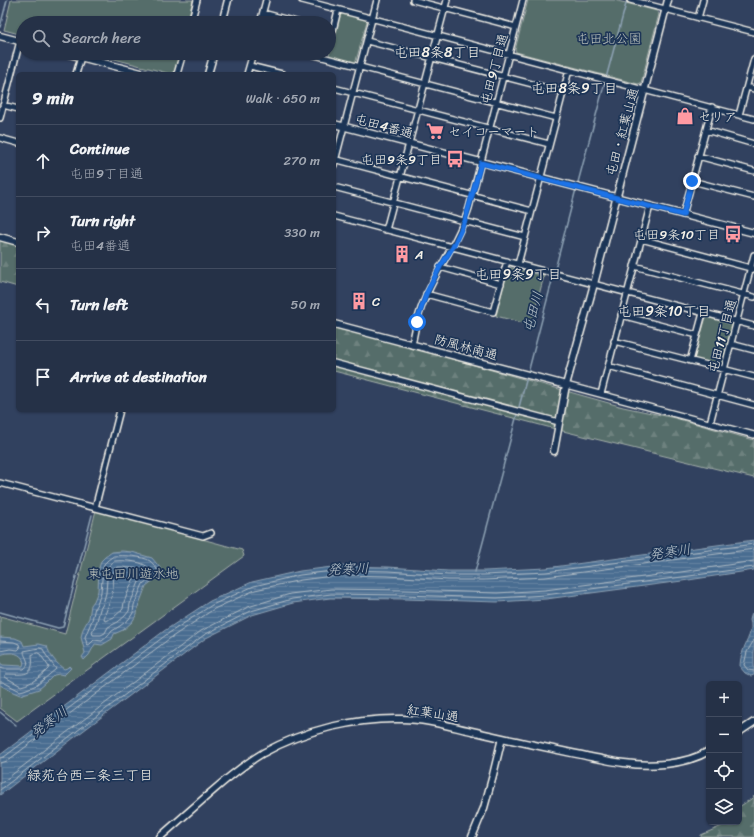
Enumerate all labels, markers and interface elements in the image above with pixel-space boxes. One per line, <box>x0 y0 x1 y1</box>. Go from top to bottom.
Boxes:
search box <box>16 16 336 60</box>
text: Search here <box>62 25 141 51</box>
icon: search <box>30 27 52 49</box>
park label: 屯田北公園 <box>576 27 642 50</box>
street label: 屯田9丁目通 <box>473 31 515 107</box>
district label: 屯田8条8丁目 <box>394 40 480 65</box>
district label: 屯田8条9丁目 <box>530 76 618 101</box>
text: 9 min <box>32 83 74 113</box>
street label: 屯田・紅葉山通 <box>599 85 645 179</box>
text: Walk · 650 m <box>246 87 320 110</box>
place label: セリア <box>698 105 737 128</box>
shop icon: セリア <box>675 106 695 126</box>
street label: 屯田4番通 <box>352 107 416 145</box>
place label: セイコーマート <box>448 120 539 143</box>
supermarket icon: セイコーマート <box>425 121 445 141</box>
text: Continue <box>70 136 130 162</box>
place label: 屯田9条9丁目 <box>361 148 442 171</box>
text: 270 m <box>283 149 320 172</box>
bus stop icon: 屯田9条9丁目 <box>445 149 465 169</box>
icon: ahead <box>32 150 54 172</box>
text: 屯田9丁目通 <box>70 162 143 185</box>
route end <box>683 172 701 190</box>
text: Turn right <box>70 208 135 234</box>
text: 330 m <box>284 221 320 244</box>
icon: right <box>32 222 54 244</box>
place label: 屯田9条10丁目 <box>633 223 720 246</box>
bus stop icon: 屯田9条10丁目 <box>723 224 743 244</box>
text: 屯田4番通 <box>70 234 130 257</box>
place label: A <box>414 243 424 266</box>
building icon: A <box>392 244 412 264</box>
district label: 屯田9条9丁目 <box>474 262 562 287</box>
water label: 屯田川 <box>515 288 551 336</box>
place label: C <box>372 290 380 313</box>
building icon: C <box>349 291 369 311</box>
text: Turn left <box>70 292 128 318</box>
text: 50 m <box>290 293 320 316</box>
icon: left <box>32 294 54 316</box>
street label: 屯田11丁目通 <box>701 296 743 376</box>
district label: 屯田9条10丁目 <box>617 299 711 324</box>
route start <box>408 313 426 331</box>
street label: 防風林南通 <box>432 327 500 367</box>
text: Arrive at destination <box>70 364 207 390</box>
icon: arrive <box>32 366 54 388</box>
water label: 発寒川 <box>647 537 693 567</box>
water label: 発寒川 <box>327 556 369 582</box>
park label: 東屯田川遊水地 <box>87 562 179 585</box>
map controls <box>706 681 742 825</box>
button: + <box>706 681 742 717</box>
street label: 紅葉山通 <box>406 698 460 728</box>
water label: 発寒川 <box>25 699 73 745</box>
button: − <box>706 717 742 753</box>
button: locate <box>706 753 742 789</box>
district label: 緑苑台西二条三丁目 <box>27 763 153 788</box>
button: layers <box>706 789 742 825</box>

